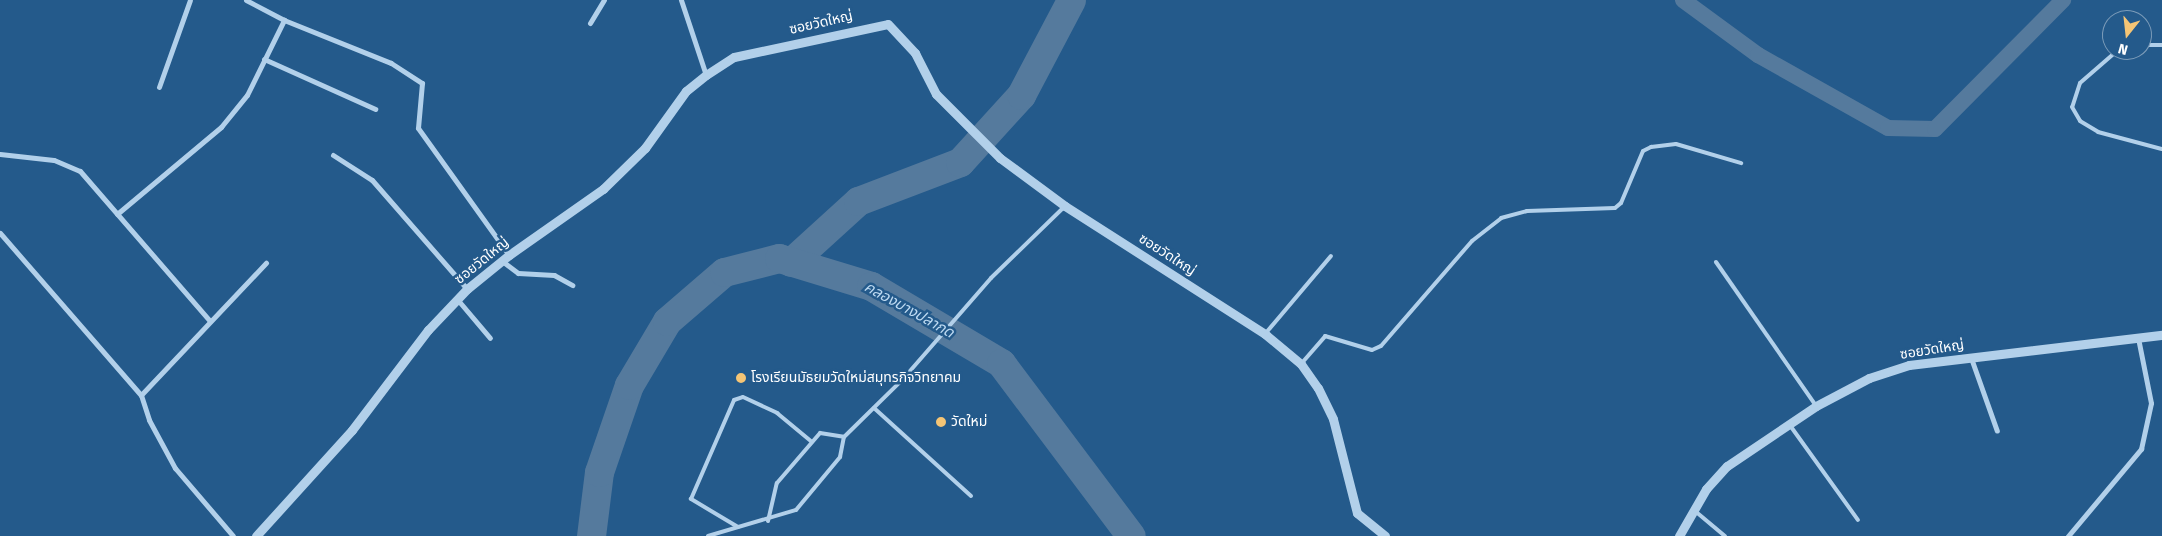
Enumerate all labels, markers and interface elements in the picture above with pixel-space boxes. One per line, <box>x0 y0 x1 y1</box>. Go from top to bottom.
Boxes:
street label: ซอยวัดใหญ่ <box>788 8 854 38</box>
north arrow <box>2102 10 2152 60</box>
text: N <box>2116 39 2130 58</box>
street label: ซอยวัดใหญ่ <box>1135 230 1199 280</box>
street label: ซอยวัดใหญ่ <box>452 234 512 288</box>
water label: คลองบางปลากด <box>861 278 957 342</box>
street label: ซอยวัดใหญ่ <box>1899 337 1965 363</box>
place label: โรงเรียนมัธยมวัดใหม่สมุทรกิจวิทยาคม <box>751 370 961 386</box>
marker: โรงเรียนมัธยมวัดใหม่สมุทรกิจวิทยาคม <box>735 372 747 384</box>
place label: วัดใหม่ <box>951 414 987 430</box>
marker: วัดใหม่ <box>935 416 947 428</box>

